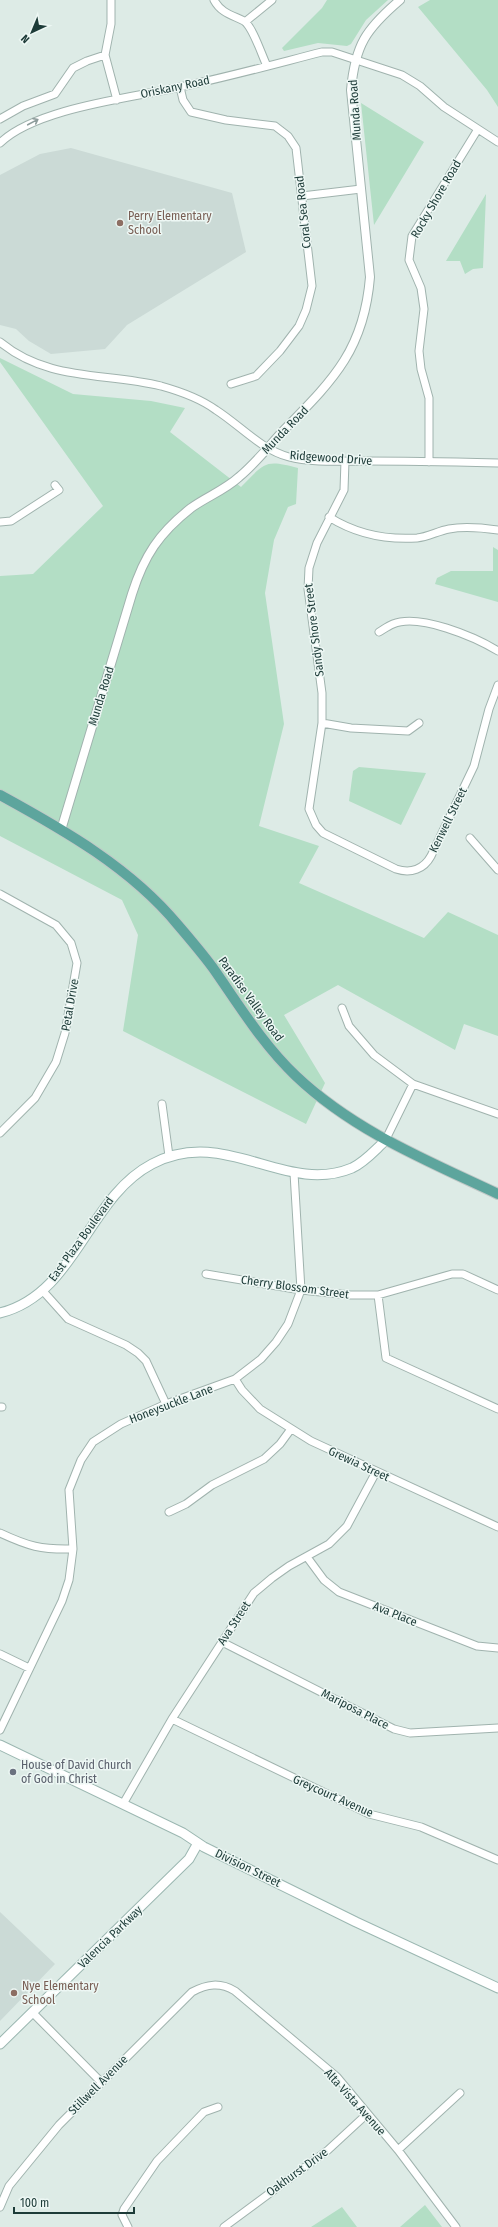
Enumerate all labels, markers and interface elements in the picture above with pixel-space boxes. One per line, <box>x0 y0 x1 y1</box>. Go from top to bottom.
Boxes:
north arrow <box>12 12 52 52</box>
text: N <box>19 32 32 46</box>
street label: Oriskany Road <box>139 73 211 101</box>
street label: Munda Road <box>346 79 364 141</box>
one-way arrow <box>27 118 39 125</box>
street label: Rocky Shore Road <box>408 158 464 240</box>
street label: Coral Sea Road <box>292 175 314 249</box>
place label: Perry Elementary School <box>128 209 212 237</box>
marker: Perry Elementary School <box>115 218 125 228</box>
street label: Munda Road <box>259 403 311 457</box>
street label: Ridgewood Drive <box>289 448 373 468</box>
street label: Sandy Shore Street <box>301 583 327 677</box>
street label: Munda Road <box>85 665 117 727</box>
street label: Kenwell Street <box>426 785 470 855</box>
street label: Paradise Valley Road <box>216 954 286 1044</box>
street label: Petal Drive <box>59 978 81 1032</box>
street label: East Plaza Boulevard <box>46 1194 116 1284</box>
street label: Cherry Blossom Street <box>240 1272 350 1302</box>
street label: Honeysuckle Lane <box>127 1382 215 1426</box>
street label: Grewia Street <box>326 1444 392 1484</box>
street label: Ava Street <box>215 1598 253 1648</box>
street label: Ava Place <box>371 1599 419 1629</box>
street label: Mariposa Place <box>319 1686 391 1732</box>
place label: House of David Church of God in Christ <box>21 1758 132 1786</box>
marker: House of David Church of God in Christ <box>8 1767 18 1777</box>
street label: Greycourt Avenue <box>291 1772 375 1820</box>
street label: Division Street <box>213 1846 283 1890</box>
street label: Valencia Parkway <box>75 1902 145 1971</box>
place label: Nye Elementary School <box>22 1979 99 2007</box>
marker: Nye Elementary School <box>9 1988 19 1998</box>
street label: Stillwell Avenue <box>65 2052 131 2118</box>
street label: Alta Vista Avenue <box>321 2066 389 2138</box>
street label: Oakhurst Drive <box>263 2145 331 2199</box>
scale bar <box>14 2189 134 2215</box>
text: 100 m <box>20 2196 49 2210</box>

